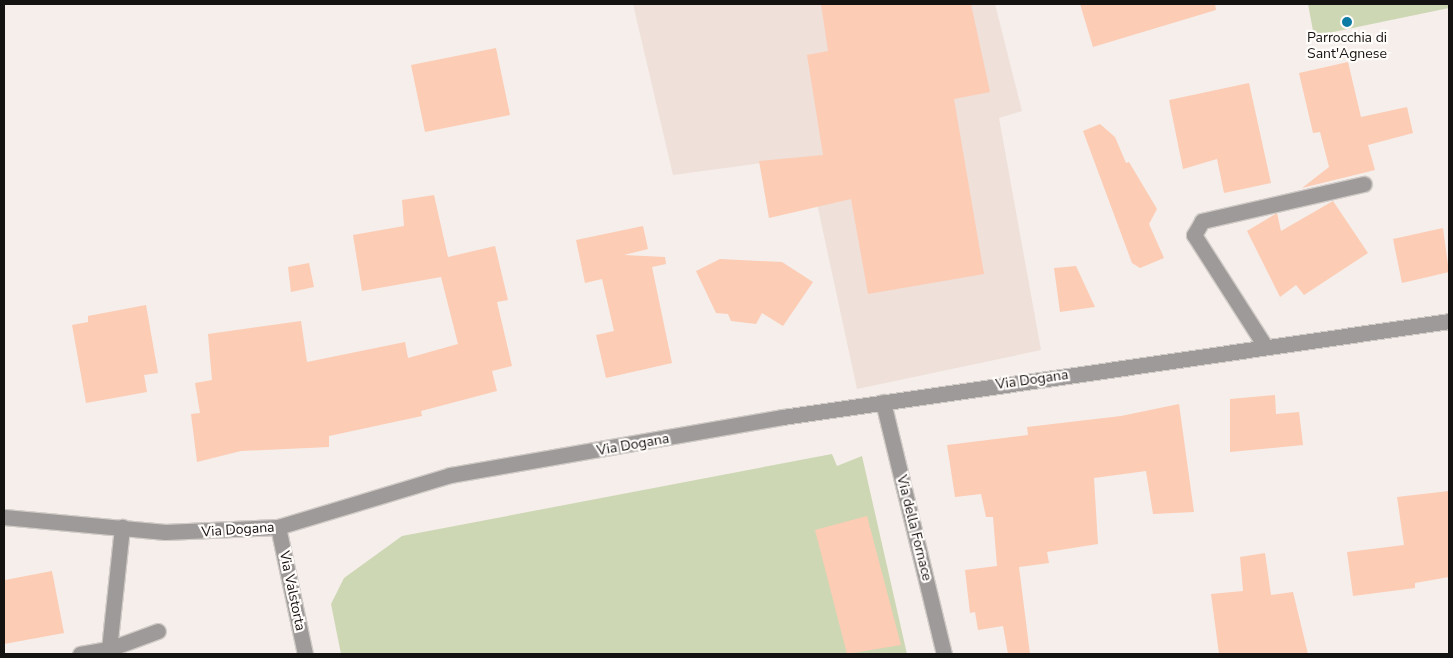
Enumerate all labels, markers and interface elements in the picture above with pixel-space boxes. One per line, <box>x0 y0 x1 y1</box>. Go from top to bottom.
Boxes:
marker: Parrocchia di Sant'Agnese <box>1341 16 1353 28</box>
place label: Parrocchia di Sant'Agnese <box>1307 30 1387 62</box>
street label: Via Dogana <box>995 367 1069 393</box>
street label: Via Dogana <box>596 430 670 460</box>
street label: Via della Fornace <box>893 473 935 583</box>
street label: Via Dogana <box>201 519 275 541</box>
street label: Via Valstorta <box>275 550 309 632</box>

